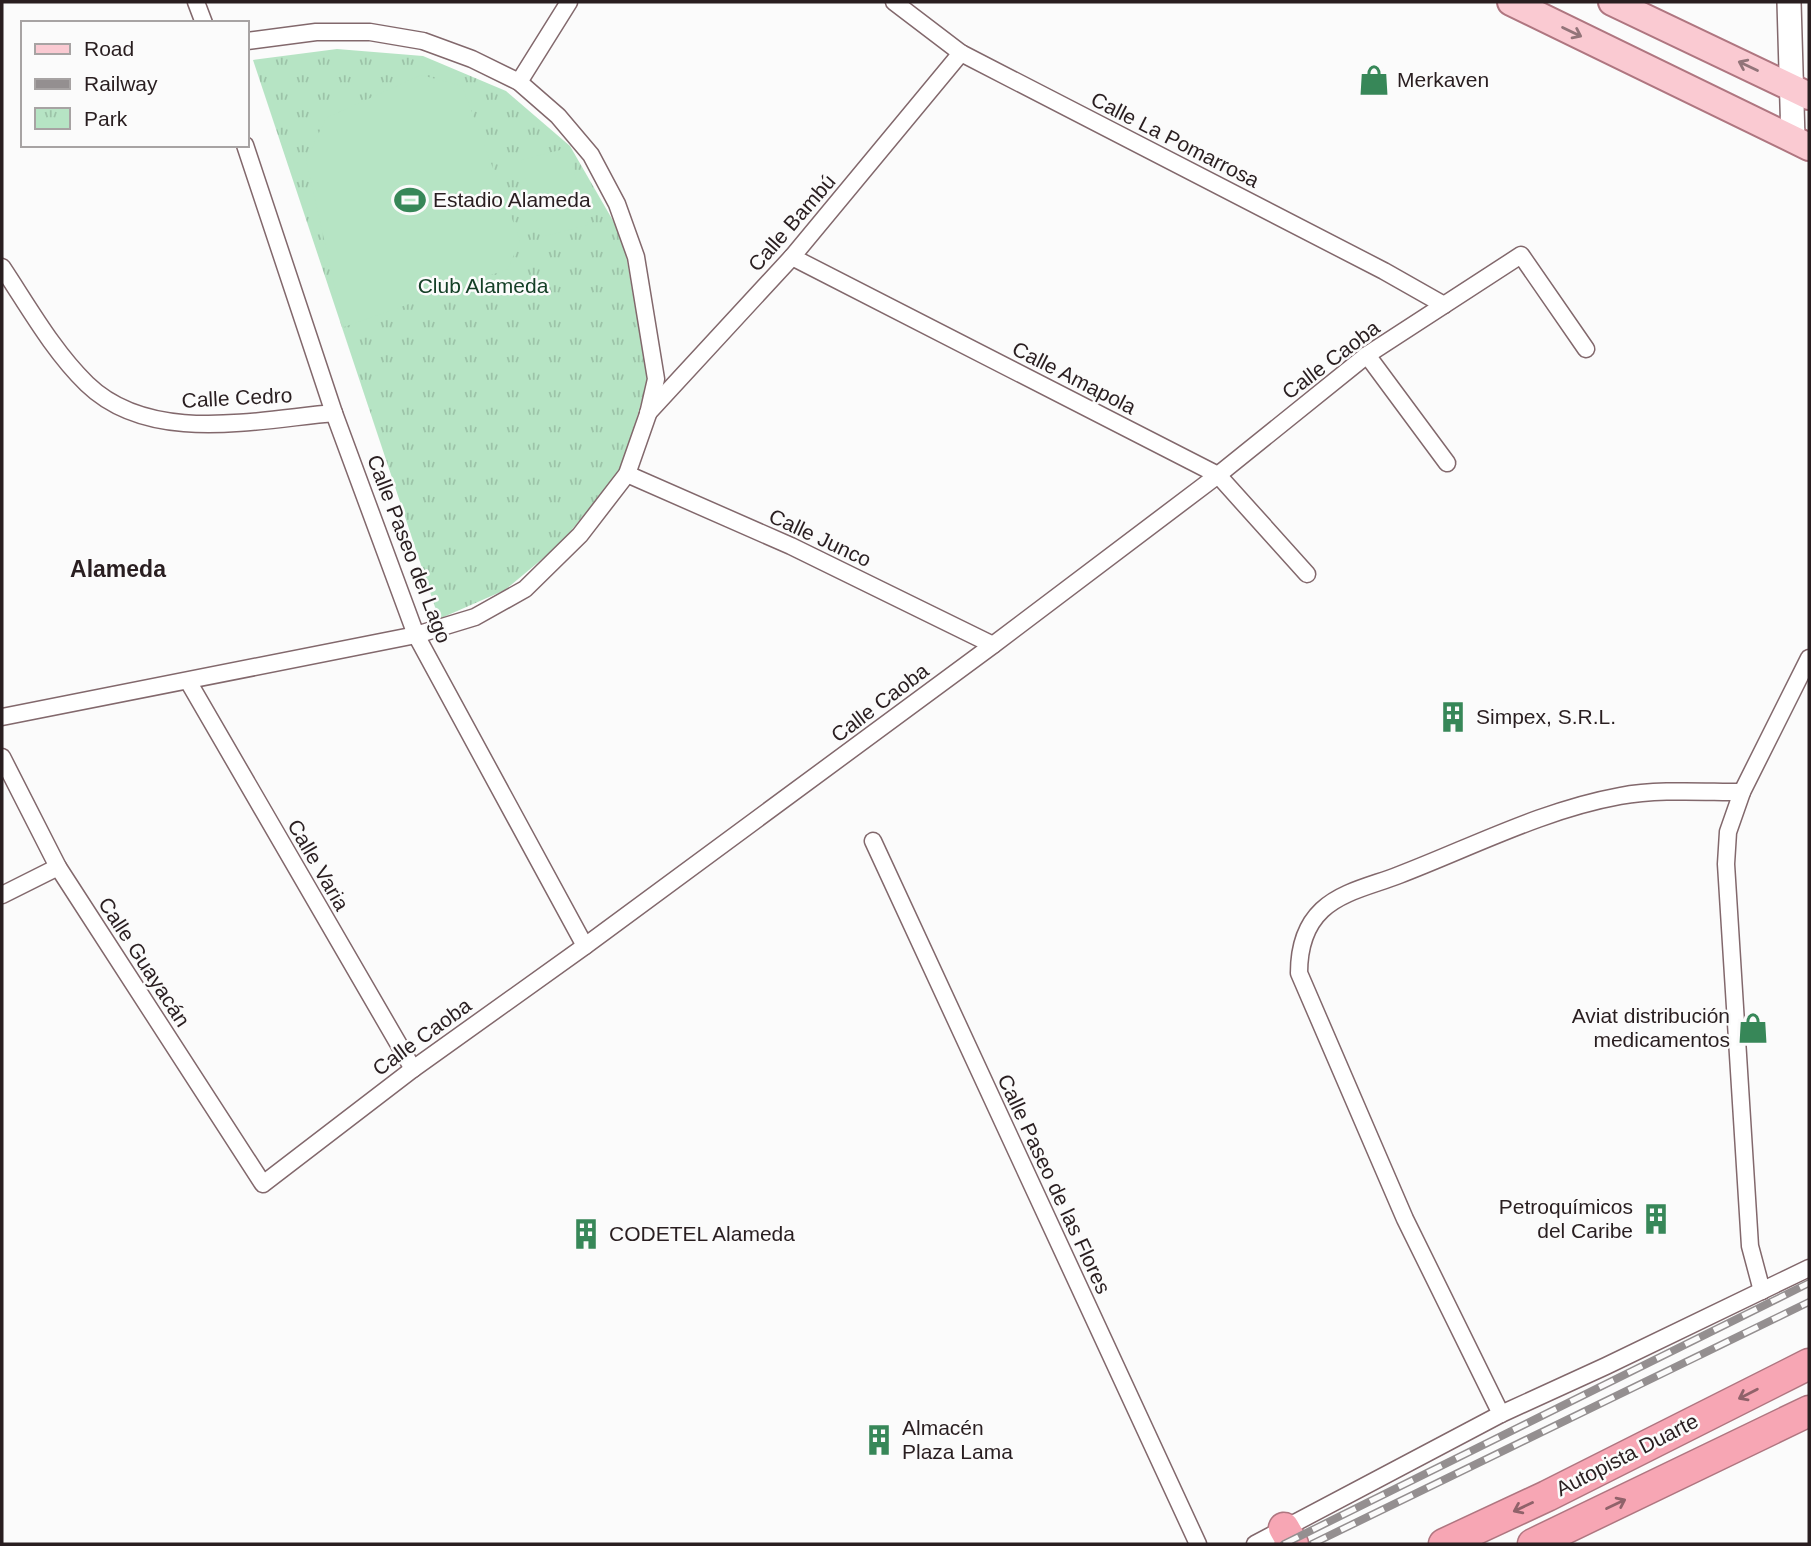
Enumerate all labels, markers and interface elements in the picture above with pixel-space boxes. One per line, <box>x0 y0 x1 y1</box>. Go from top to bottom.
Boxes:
legend <box>21 21 248 147</box>
one-way arrow <box>1561 25 1582 39</box>
text: Road <box>84 37 134 60</box>
one-way arrow <box>1738 59 1759 72</box>
shop icon: Merkaven <box>1357 63 1391 97</box>
place label: Merkaven <box>1397 68 1489 91</box>
text: Railway <box>84 72 158 95</box>
street label: Calle La Pomarrosa <box>1087 87 1263 192</box>
text: Park <box>84 107 128 130</box>
street label: Calle Bambú <box>744 170 840 276</box>
sports icon: Estadio Alameda <box>393 183 427 217</box>
place label: Estadio Alameda <box>433 188 591 211</box>
park label: Club Alameda <box>418 274 549 297</box>
street label: Calle Caoba <box>1278 315 1384 404</box>
street label: Calle Amapola <box>1009 337 1140 419</box>
street label: Calle Cedro <box>181 383 293 412</box>
street label: Calle Paseo del Lago <box>363 452 456 646</box>
street label: Calle Junco <box>766 504 875 571</box>
district label: Alameda <box>70 556 166 582</box>
street label: Calle Caoba <box>827 658 933 747</box>
building icon: Simpex, S.R.L. <box>1436 700 1470 734</box>
place label: Simpex, S.R.L. <box>1476 705 1616 728</box>
street label: Calle Varia <box>283 815 354 915</box>
street label: Calle Guayacán <box>94 893 195 1031</box>
street label: Calle Caoba <box>368 993 475 1080</box>
place label: Aviat distribución medicamentos <box>1572 1004 1730 1051</box>
shop icon: Aviat distribución medicamentos <box>1736 1011 1770 1045</box>
street label: Calle Paseo de las Flores <box>993 1070 1115 1297</box>
place label: Petroquímicos del Caribe <box>1499 1195 1633 1242</box>
building icon: Petroquímicos del Caribe <box>1639 1202 1673 1236</box>
building icon: CODETEL Alameda <box>569 1217 603 1251</box>
place label: CODETEL Alameda <box>609 1222 795 1245</box>
one-way arrow <box>1738 1388 1759 1402</box>
street label: Autopista Duarte <box>1552 1409 1702 1500</box>
place label: Almacén Plaza Lama <box>902 1416 1013 1463</box>
building icon: Almacén Plaza Lama <box>862 1423 896 1457</box>
one-way arrow <box>1605 1497 1626 1510</box>
one-way arrow <box>1513 1501 1534 1514</box>

